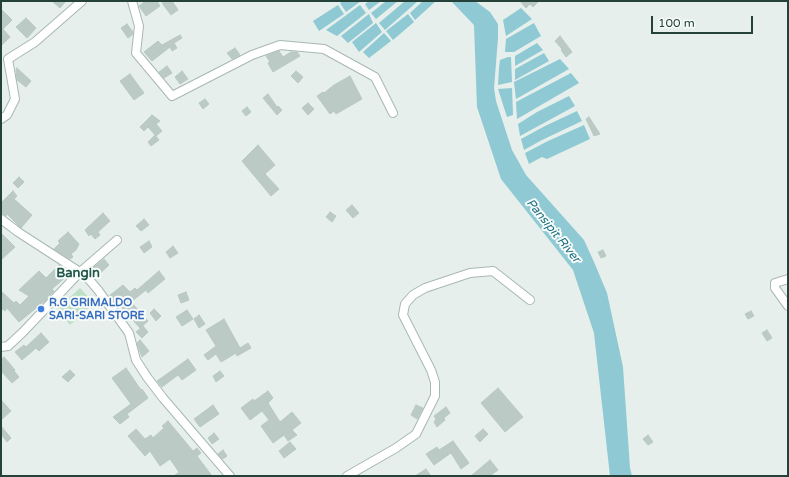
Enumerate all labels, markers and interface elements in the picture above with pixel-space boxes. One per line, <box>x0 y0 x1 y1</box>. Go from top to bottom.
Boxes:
scale bar <box>653 8 755 34</box>
text: 100 m <box>658 16 695 30</box>
water label: Pansipit River <box>523 196 583 266</box>
district label: Bangin <box>56 266 100 282</box>
place label: R.G GRIMALDO SARI-SARI STORE <box>49 296 145 322</box>
marker: R.G GRIMALDO SARI-SARI STORE <box>36 304 46 314</box>

